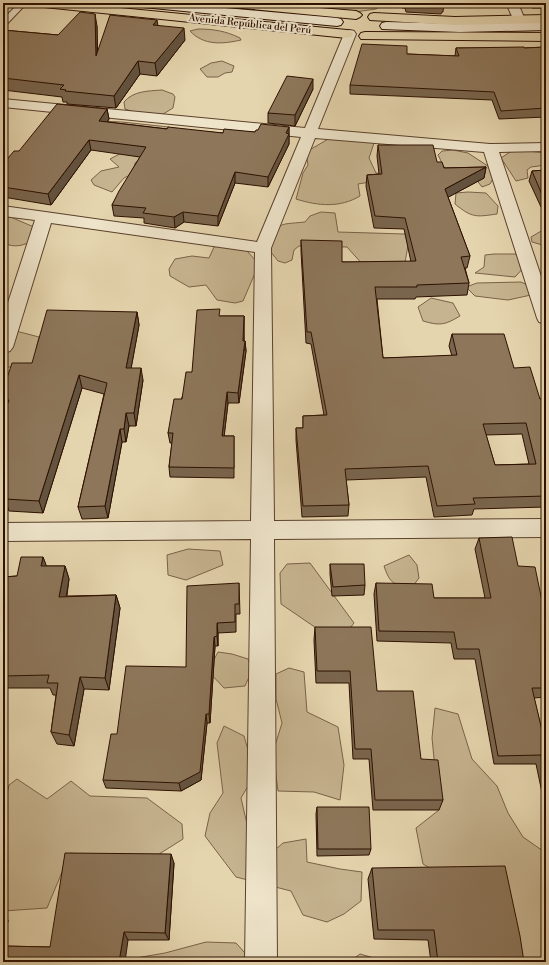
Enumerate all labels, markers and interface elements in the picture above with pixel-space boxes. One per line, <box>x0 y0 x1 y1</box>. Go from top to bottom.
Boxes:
street label: Avenida República del Perú <box>187 11 312 36</box>

